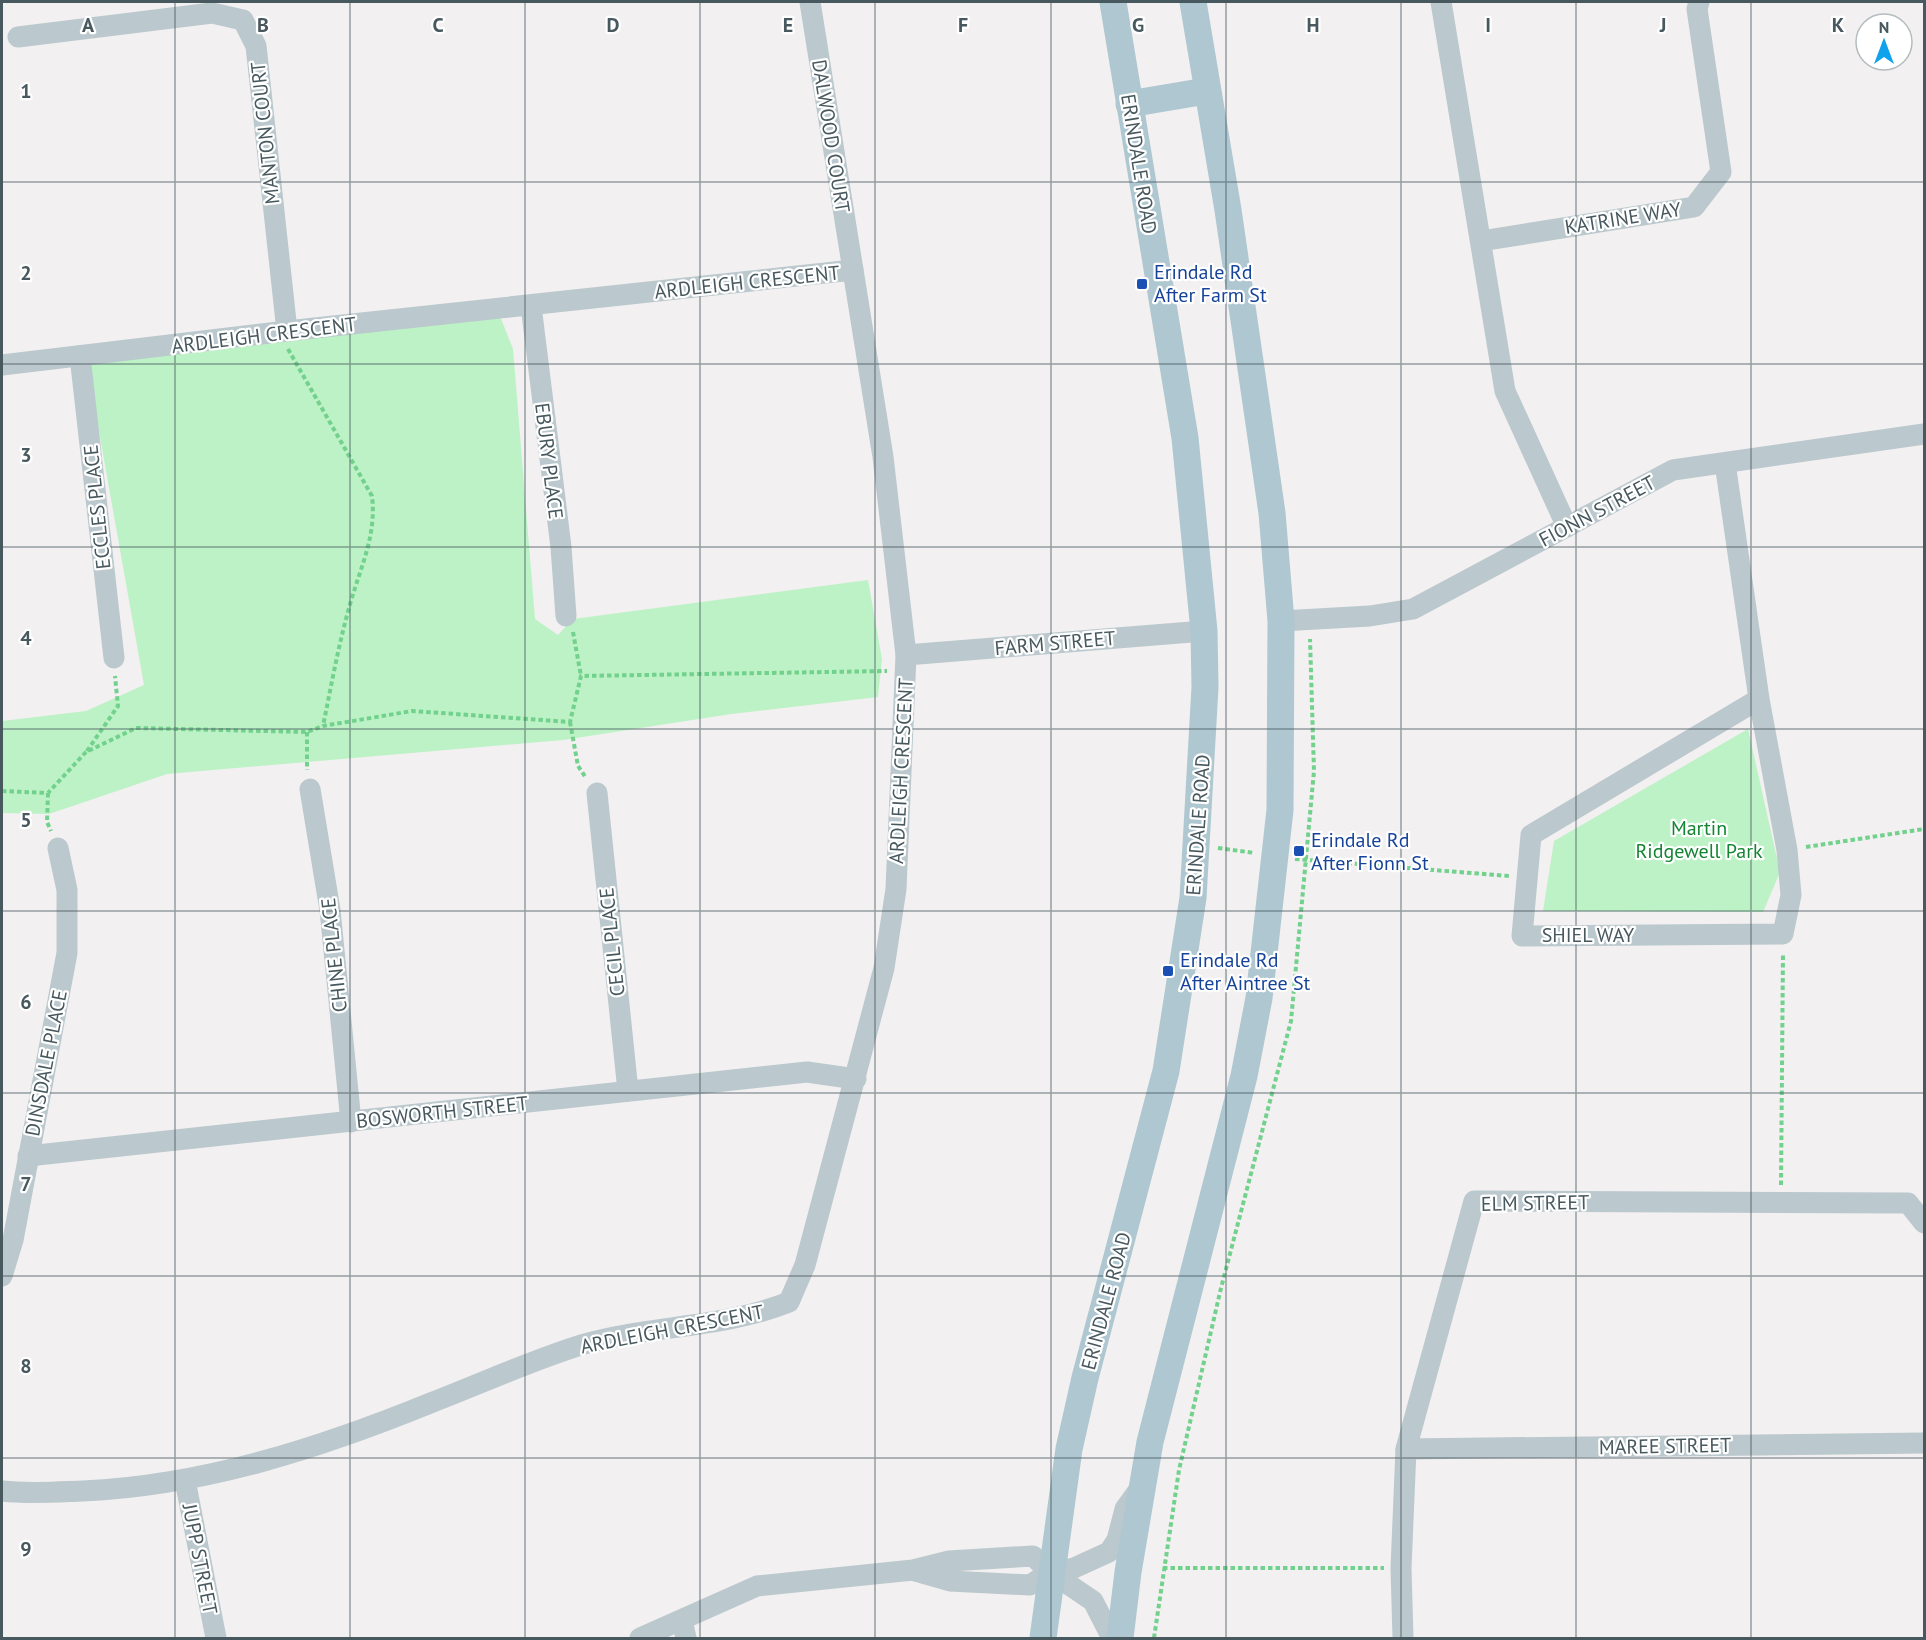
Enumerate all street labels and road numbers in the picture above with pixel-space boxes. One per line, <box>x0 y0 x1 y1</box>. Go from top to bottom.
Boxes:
street label: DALWOOD COURT <box>806 58 856 214</box>
street label: MANTON COURT <box>245 61 285 205</box>
street label: ERINDALE ROAD <box>1115 92 1163 236</box>
street label: KATRINE WAY <box>1563 196 1684 240</box>
street label: ARDLEIGH CRESCENT <box>653 259 841 305</box>
street label: ARDLEIGH CRESCENT <box>170 311 358 359</box>
street label: EBURY PLACE <box>529 401 569 521</box>
street label: ECCLES PLACE <box>78 443 116 571</box>
street label: FIONN STREET <box>1534 469 1660 553</box>
street label: FARM STREET <box>993 625 1117 661</box>
street label: ARDLEIGH CRESCENT <box>883 677 919 865</box>
street label: ERINDALE ROAD <box>1180 753 1216 897</box>
street label: CECIL PLACE <box>593 886 631 998</box>
street label: CHINE PLACE <box>315 896 353 1014</box>
street label: SHIEL WAY <box>1542 922 1635 948</box>
street label: DINSDALE PLACE <box>19 988 73 1138</box>
street label: BOSWORTH STREET <box>355 1090 529 1134</box>
street label: ELM STREET <box>1481 1189 1589 1217</box>
street label: ERINDALE ROAD <box>1075 1229 1137 1373</box>
street label: ARDLEIGH CRESCENT <box>578 1298 766 1360</box>
street label: MAREE STREET <box>1599 1432 1731 1460</box>
street label: JUPP STREET <box>176 1501 223 1616</box>

